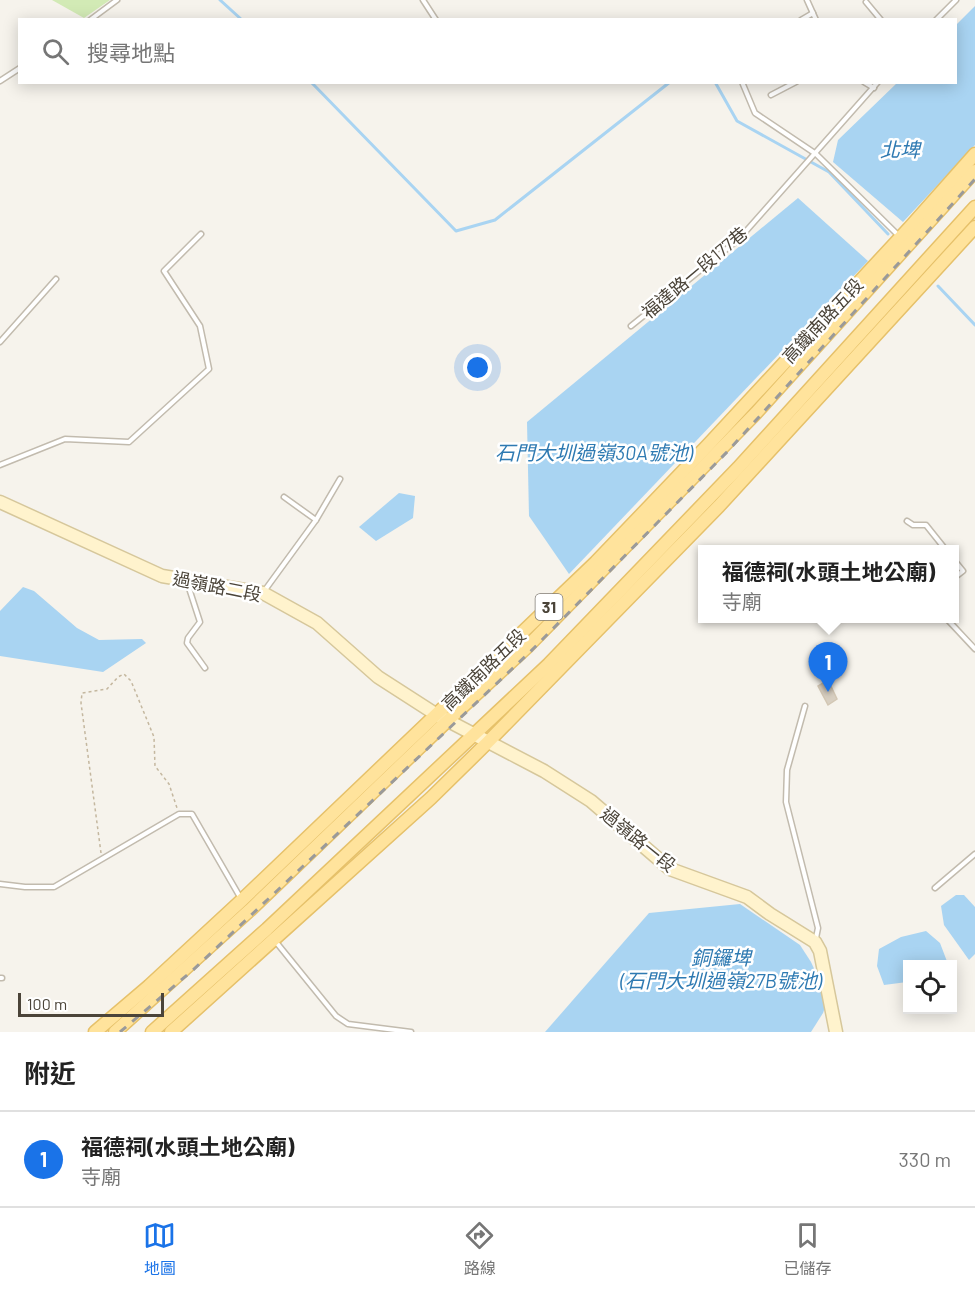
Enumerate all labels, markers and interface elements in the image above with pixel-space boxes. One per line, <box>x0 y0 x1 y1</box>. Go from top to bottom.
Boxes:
search box <box>18 18 957 84</box>
icon: search <box>39 35 72 68</box>
text: 搜尋地點 <box>87 39 175 65</box>
water label: 北埤 <box>880 137 922 161</box>
street label: 福達路一段177巷 <box>637 222 752 323</box>
street label: 高鐵南路五段 <box>777 273 867 367</box>
your location <box>463 353 492 382</box>
water label: 石門大圳過嶺30A號池) <box>495 440 694 464</box>
popup <box>698 545 959 623</box>
text: 福德祠(水頭土地公廟) <box>722 558 935 584</box>
street label: 過嶺路二段 <box>171 567 263 605</box>
text: 寺廟 <box>722 589 762 613</box>
road number: 31 <box>536 594 562 620</box>
street label: 高鐵南路五段 <box>437 624 530 715</box>
pin: 1 <box>808 642 848 692</box>
street label: 過嶺路一段 <box>597 802 681 876</box>
water label: 銅鑼埤 (石門大圳過嶺27B號池) <box>620 945 823 992</box>
map controls <box>903 960 957 1014</box>
button: locate <box>903 960 957 1014</box>
scale bar <box>18 990 164 1018</box>
text: 100 m <box>27 994 67 1013</box>
text: 附近 <box>24 1057 76 1088</box>
text: 福德祠(水頭土地公廟) <box>81 1133 294 1159</box>
text: 1 <box>40 1147 47 1171</box>
text: 330 m <box>899 1147 951 1171</box>
text: 寺廟 <box>81 1164 121 1188</box>
tab: 地圖 <box>143 1219 176 1279</box>
tab: 路線 <box>463 1219 496 1279</box>
tab: 已儲存 <box>783 1219 831 1279</box>

